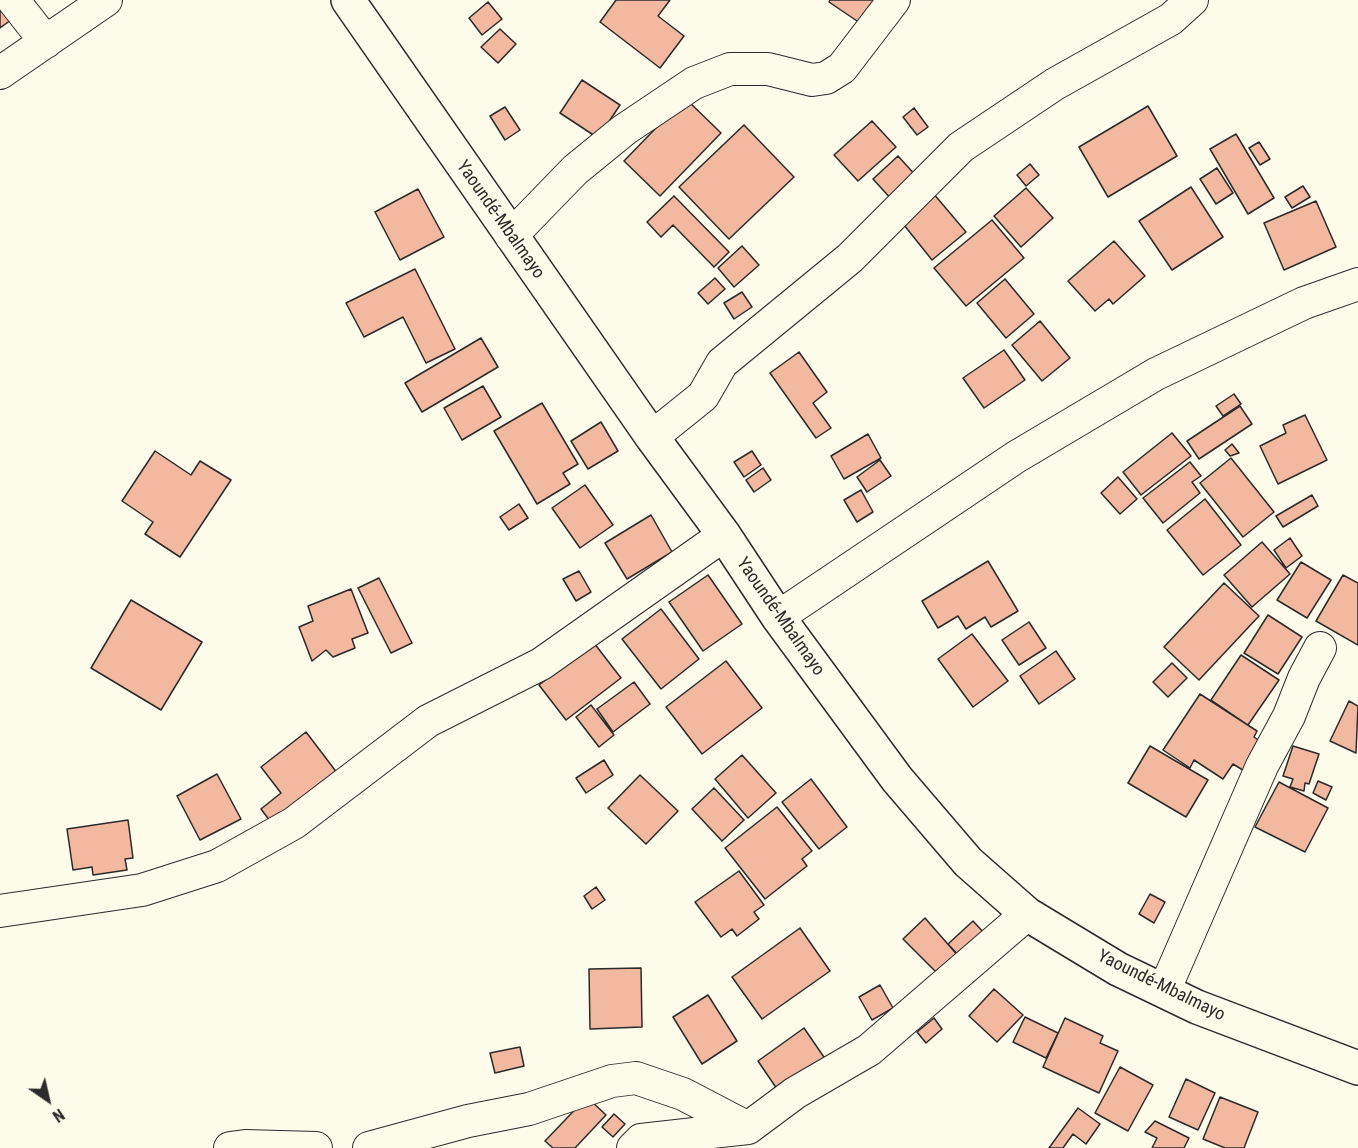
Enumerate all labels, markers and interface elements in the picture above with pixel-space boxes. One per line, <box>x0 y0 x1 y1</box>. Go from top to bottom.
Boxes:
street label: Yaoundé-Mbalmayo <box>451 157 549 283</box>
street label: Yaoundé-Mbalmayo <box>731 554 829 680</box>
street label: Yaoundé-Mbalmayo <box>1094 946 1228 1026</box>
north arrow <box>18 1070 78 1130</box>
text: N <box>49 1105 68 1126</box>

